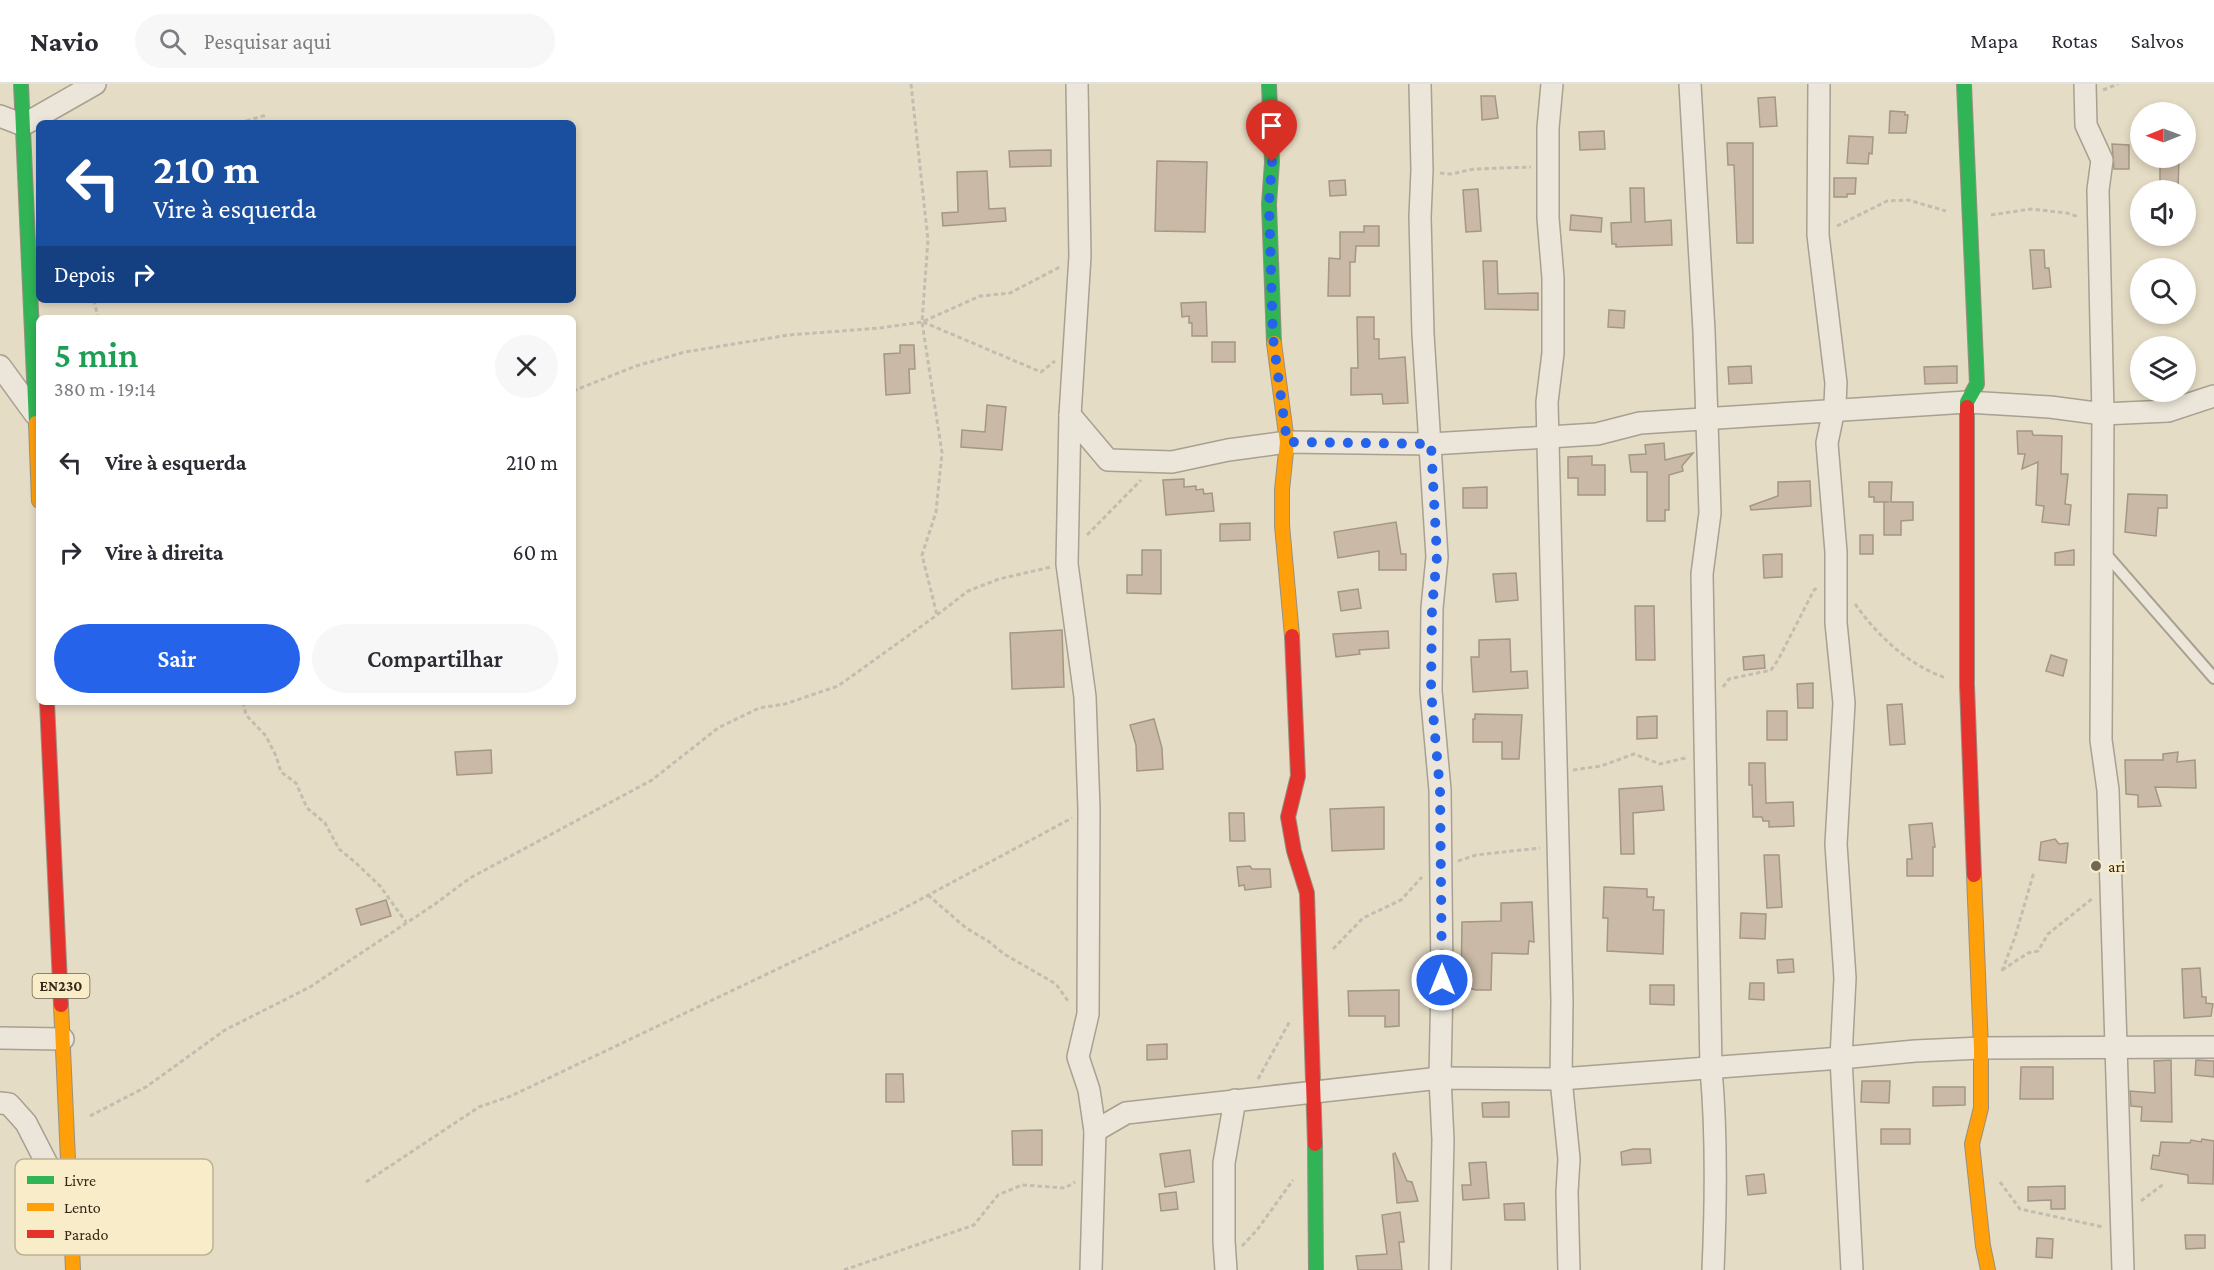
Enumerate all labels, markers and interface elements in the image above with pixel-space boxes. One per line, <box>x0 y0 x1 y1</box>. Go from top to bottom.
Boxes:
search box <box>135 14 555 68</box>
icon: search <box>156 25 189 58</box>
text: Navio <box>30 26 99 57</box>
text: Pesquisar aqui <box>204 29 331 54</box>
text: Mapa <box>1970 29 2018 53</box>
text: Rotas <box>2051 29 2098 53</box>
text: Salvos <box>2131 29 2184 53</box>
pin <box>1246 100 1297 162</box>
north arrow <box>2130 102 2196 168</box>
map controls <box>2130 102 2196 402</box>
icon: arrive <box>1255 109 1288 142</box>
icon: left <box>54 144 132 222</box>
text: 210 m <box>153 145 259 192</box>
button: sound <box>2130 180 2196 246</box>
text: Vire à esquerda <box>153 194 317 224</box>
icon: right <box>127 258 160 291</box>
button: search <box>2130 258 2196 324</box>
text: Depois <box>54 262 115 287</box>
text: 5 min <box>54 335 138 375</box>
button: close <box>495 335 558 398</box>
button: layers <box>2130 336 2196 402</box>
text: 380 m · 19:14 <box>54 378 156 400</box>
icon: left <box>54 446 87 479</box>
text: Vire à esquerda <box>105 450 246 475</box>
text: 210 m <box>506 450 558 475</box>
icon: right <box>54 536 87 569</box>
text: Vire à direita <box>105 540 224 565</box>
text: 60 m <box>513 540 558 565</box>
button: Sair <box>54 624 300 693</box>
button: Compartilhar <box>312 624 558 693</box>
place label: ari <box>2108 858 2125 875</box>
marker: ari <box>2089 859 2103 873</box>
position arrow <box>1410 948 1474 1012</box>
road number: EN230 <box>32 974 90 998</box>
legend <box>15 1159 213 1255</box>
text: Livre <box>64 1172 96 1189</box>
text: Lento <box>64 1199 101 1216</box>
text: Parado <box>64 1226 108 1243</box>

